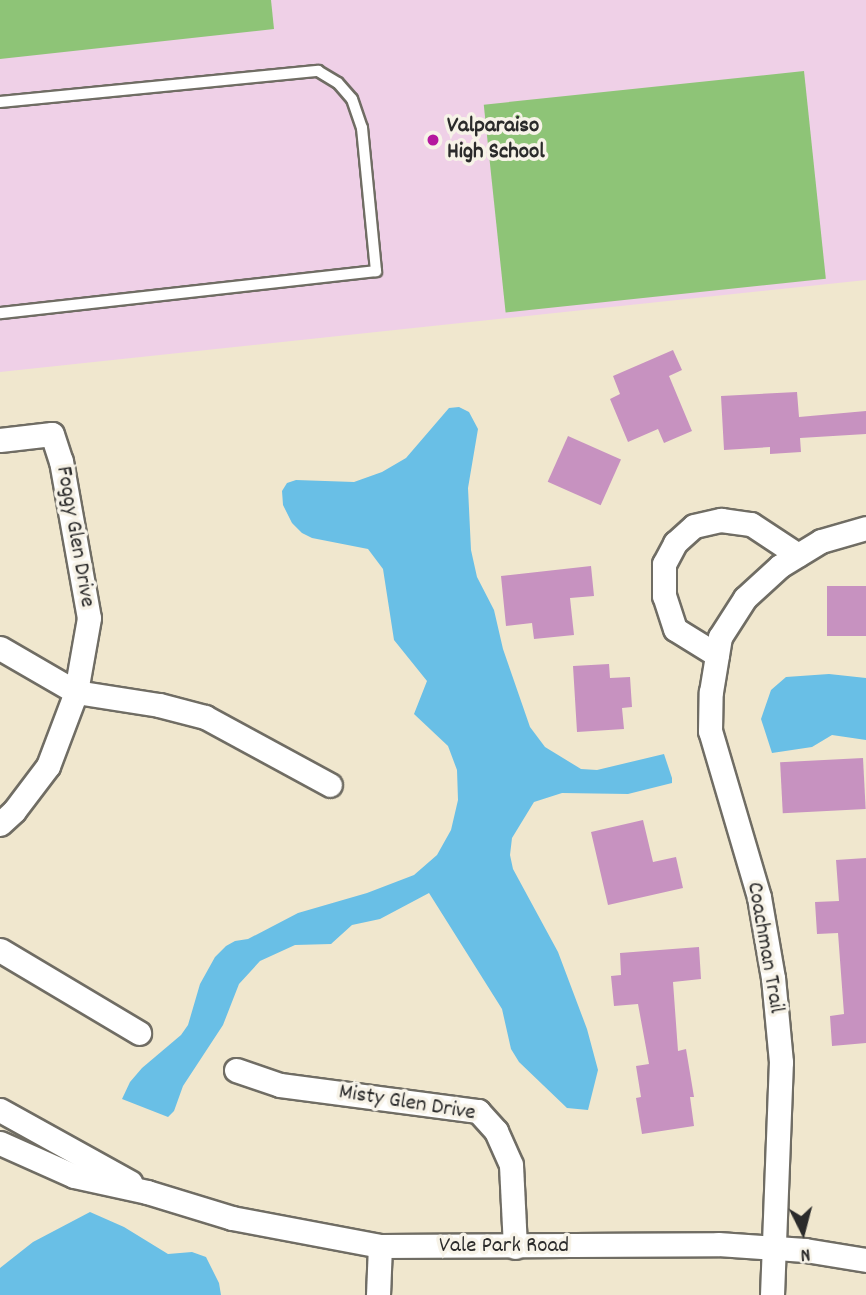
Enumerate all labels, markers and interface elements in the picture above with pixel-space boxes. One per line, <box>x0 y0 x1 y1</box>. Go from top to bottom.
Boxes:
place label: Valparaiso High School <box>447 113 545 167</box>
marker: Valparaiso High School <box>425 132 441 148</box>
street label: Foggy Glen Drive <box>48 464 100 610</box>
street label: Coachman Trail <box>739 880 789 1016</box>
street label: Misty Glen Drive <box>337 1080 477 1128</box>
north arrow <box>768 1197 838 1267</box>
street label: Vale Park Road <box>439 1233 569 1261</box>
text: N <box>799 1239 811 1267</box>

